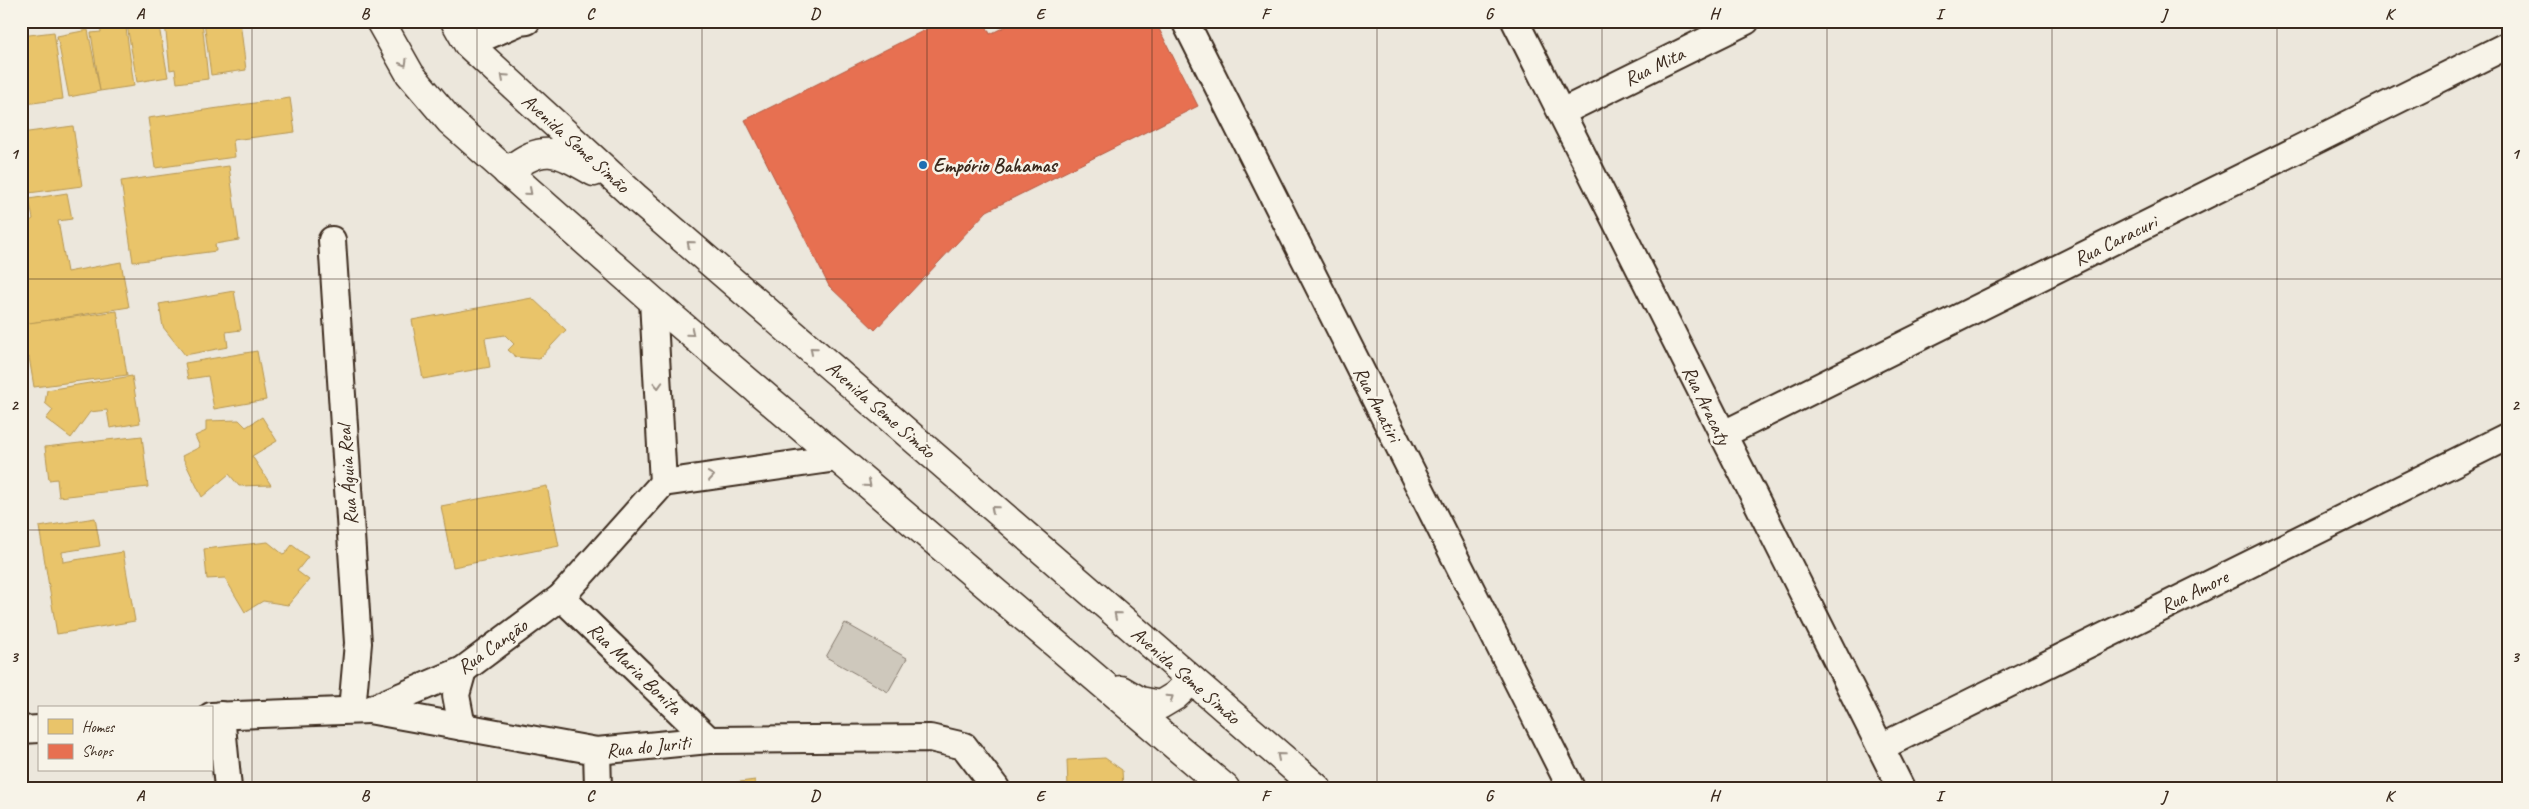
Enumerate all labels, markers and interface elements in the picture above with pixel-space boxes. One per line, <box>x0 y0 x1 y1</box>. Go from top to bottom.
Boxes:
text: A <box>136 4 146 24</box>
text: B <box>361 4 371 24</box>
text: C <box>586 4 596 24</box>
text: D <box>810 4 821 24</box>
text: E <box>1036 4 1047 24</box>
text: F <box>1261 4 1272 24</box>
text: G <box>1485 4 1495 24</box>
text: H <box>1709 4 1721 24</box>
text: I <box>1936 4 1946 24</box>
text: J <box>2160 4 2169 24</box>
text: K <box>2385 4 2397 24</box>
street label: Rua Mita <box>1620 41 1690 92</box>
one-way arrow <box>398 58 408 67</box>
one-way arrow <box>501 74 510 83</box>
street label: Avenida Seme Simão <box>517 88 635 199</box>
text: 1 <box>10 144 19 164</box>
text: 1 <box>2511 144 2520 164</box>
place label: Empório Bahamas <box>933 153 1059 178</box>
marker: Empório Bahamas <box>917 159 929 171</box>
one-way arrow <box>524 186 533 195</box>
street label: Rua Caracuri <box>2070 209 2163 271</box>
one-way arrow <box>687 241 696 250</box>
one-way arrow <box>685 328 694 336</box>
one-way arrow <box>810 347 819 356</box>
street label: Avenida Seme Simão <box>821 355 941 464</box>
street label: Rua Amatiri <box>1348 362 1408 448</box>
street label: Rua Aracaty <box>1677 362 1737 451</box>
one-way arrow <box>652 381 663 389</box>
text: 2 <box>10 395 19 415</box>
text: 2 <box>2511 395 2520 415</box>
street label: Rua Águia Real <box>331 421 363 526</box>
one-way arrow <box>707 471 715 482</box>
one-way arrow <box>862 478 871 487</box>
one-way arrow <box>991 505 1000 514</box>
street label: Rua Amore <box>2156 564 2234 619</box>
one-way arrow <box>1114 612 1123 621</box>
street label: Rua Canção <box>452 613 533 680</box>
street label: Rua Maria Bonita <box>582 617 688 721</box>
street label: Avenida Seme Simão <box>1126 621 1246 730</box>
text: 3 <box>10 647 19 667</box>
text: 3 <box>2511 647 2520 667</box>
one-way arrow <box>1164 695 1174 704</box>
legend <box>38 706 212 772</box>
text: Homes <box>82 718 116 737</box>
street label: Rua do Juriti <box>605 729 694 763</box>
text: Shops <box>82 742 115 761</box>
one-way arrow <box>1276 753 1285 762</box>
text: A <box>136 786 146 806</box>
text: B <box>361 786 371 806</box>
text: C <box>586 786 596 806</box>
text: D <box>810 786 821 806</box>
text: E <box>1036 786 1047 806</box>
text: F <box>1261 786 1272 806</box>
text: G <box>1485 786 1495 806</box>
text: H <box>1709 786 1721 806</box>
text: I <box>1936 786 1946 806</box>
text: J <box>2160 786 2169 806</box>
text: K <box>2385 786 2397 806</box>

